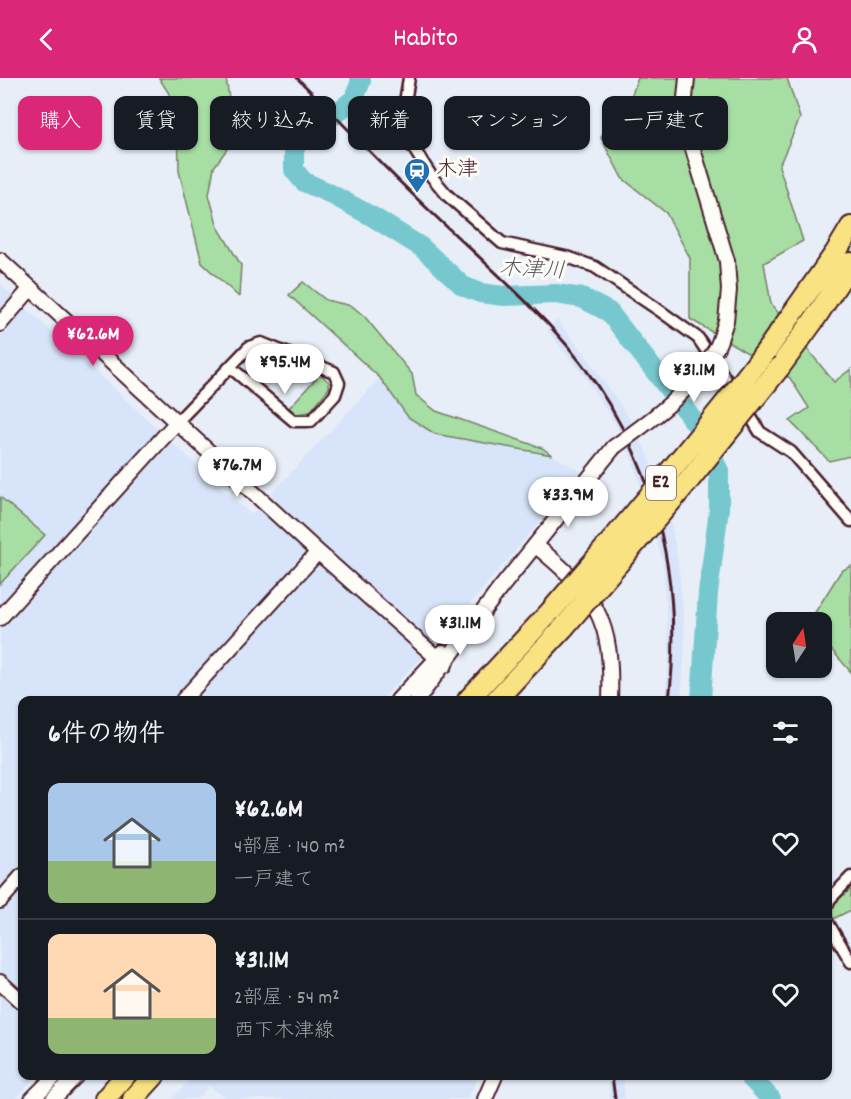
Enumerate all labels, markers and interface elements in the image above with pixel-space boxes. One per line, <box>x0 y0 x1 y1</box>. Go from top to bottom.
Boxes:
text: Habito <box>393 20 458 59</box>
icon: back <box>30 23 63 56</box>
icon: person <box>788 23 821 56</box>
chip: 購入 <box>18 96 102 150</box>
chip: 賃貸 <box>114 96 198 150</box>
chip: 絞り込み <box>210 96 336 150</box>
chip: 新着 <box>348 96 432 150</box>
chip: マンション <box>444 96 590 150</box>
chip: 一戸建て <box>602 96 728 150</box>
station icon: 木津 <box>402 156 432 194</box>
place label: 木津 <box>436 156 478 186</box>
water label: 木津川 <box>498 254 566 288</box>
pin: ¥62.6M <box>44 316 142 367</box>
text: ¥62.6M <box>66 321 120 349</box>
pin: ¥95.4M <box>236 344 334 395</box>
text: ¥95.4M <box>259 349 311 377</box>
pin: ¥31.1M <box>645 352 743 403</box>
text: ¥31.1M <box>673 357 715 385</box>
pin: ¥76.7M <box>188 447 286 498</box>
text: ¥76.7M <box>212 452 262 480</box>
road number: E2 <box>646 466 676 500</box>
pin: ¥33.9M <box>519 477 617 528</box>
text: ¥33.9M <box>542 482 594 510</box>
pin: ¥31.1M <box>411 605 509 656</box>
text: ¥31.1M <box>439 610 481 638</box>
north arrow <box>766 612 832 678</box>
map controls <box>766 612 832 678</box>
icon: filters <box>769 716 802 749</box>
text: 6件の物件 <box>48 717 165 754</box>
text: ¥62.6M <box>234 792 303 829</box>
icon: home <box>96 807 168 879</box>
icon: heart <box>769 827 802 860</box>
text: 4部屋 · 140 m² <box>234 834 345 862</box>
text: 一戸建て <box>234 867 314 895</box>
text: ¥31.1M <box>234 943 289 980</box>
icon: home <box>96 958 168 1030</box>
icon: heart <box>769 978 802 1011</box>
text: 2部屋 · 54 m² <box>234 985 340 1013</box>
text: 西下木津線 <box>234 1018 334 1046</box>

